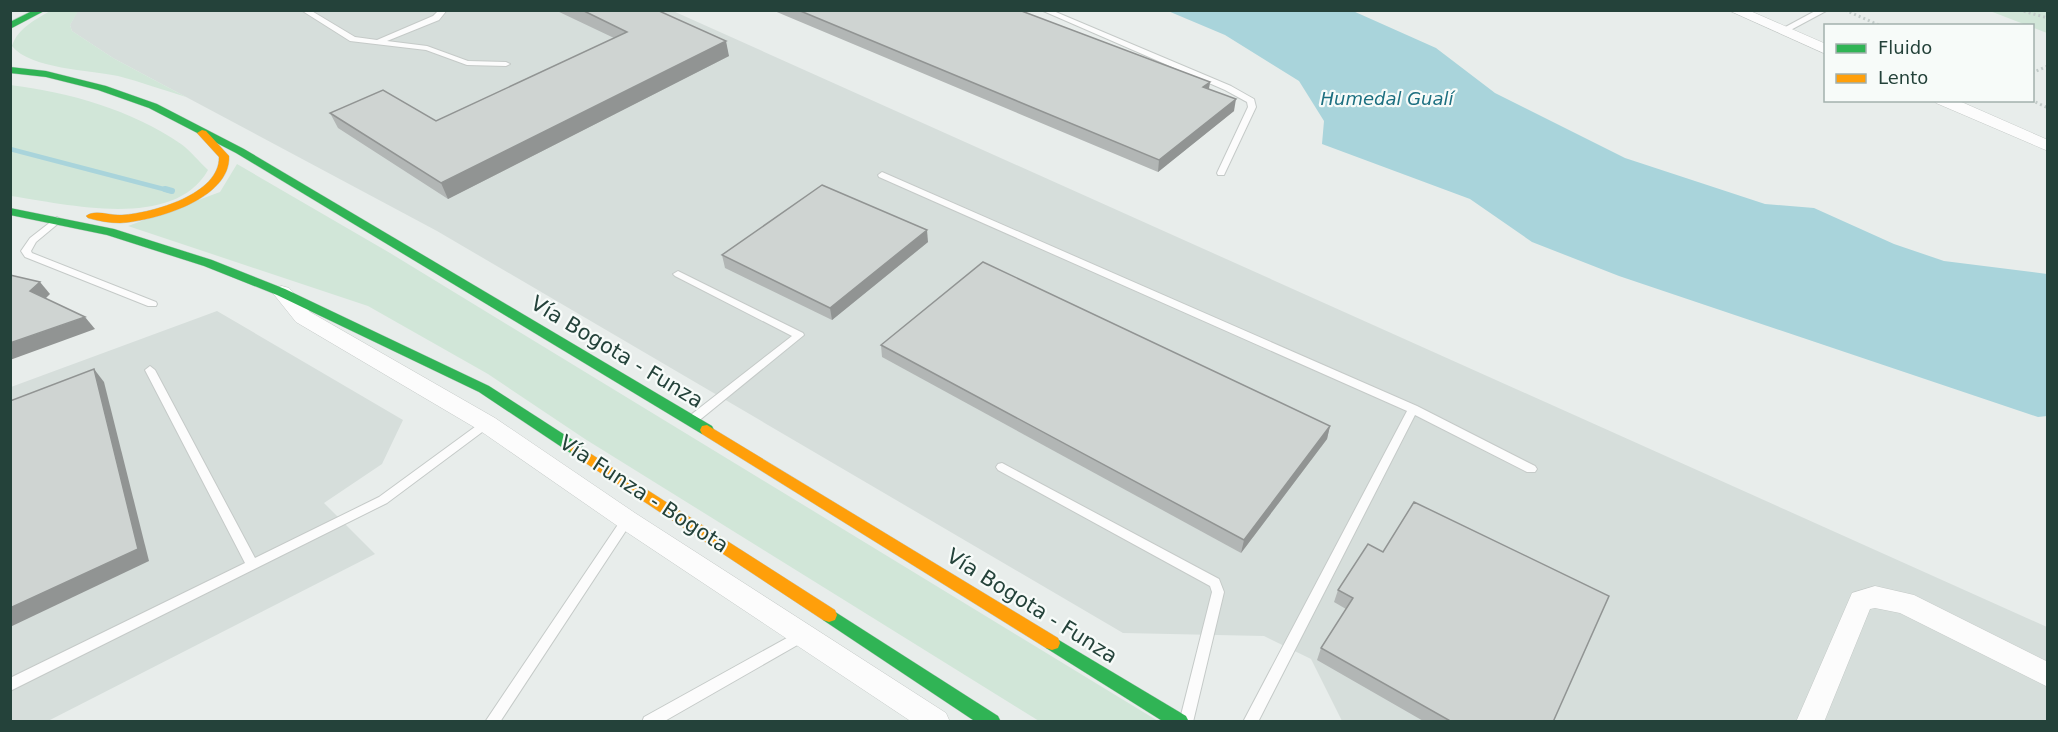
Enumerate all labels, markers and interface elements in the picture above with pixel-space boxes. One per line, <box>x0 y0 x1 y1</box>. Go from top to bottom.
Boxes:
legend <box>1824 24 2034 102</box>
text: Fluido <box>1878 37 1932 58</box>
text: Lento <box>1878 67 1928 88</box>
water label: Humedal Gualí <box>1320 88 1457 109</box>
street label: Vía Bogota - Funza <box>527 291 707 413</box>
street label: Vía Funza - Bogota <box>555 430 733 558</box>
street label: Vía Bogota - Funza <box>942 544 1122 668</box>

